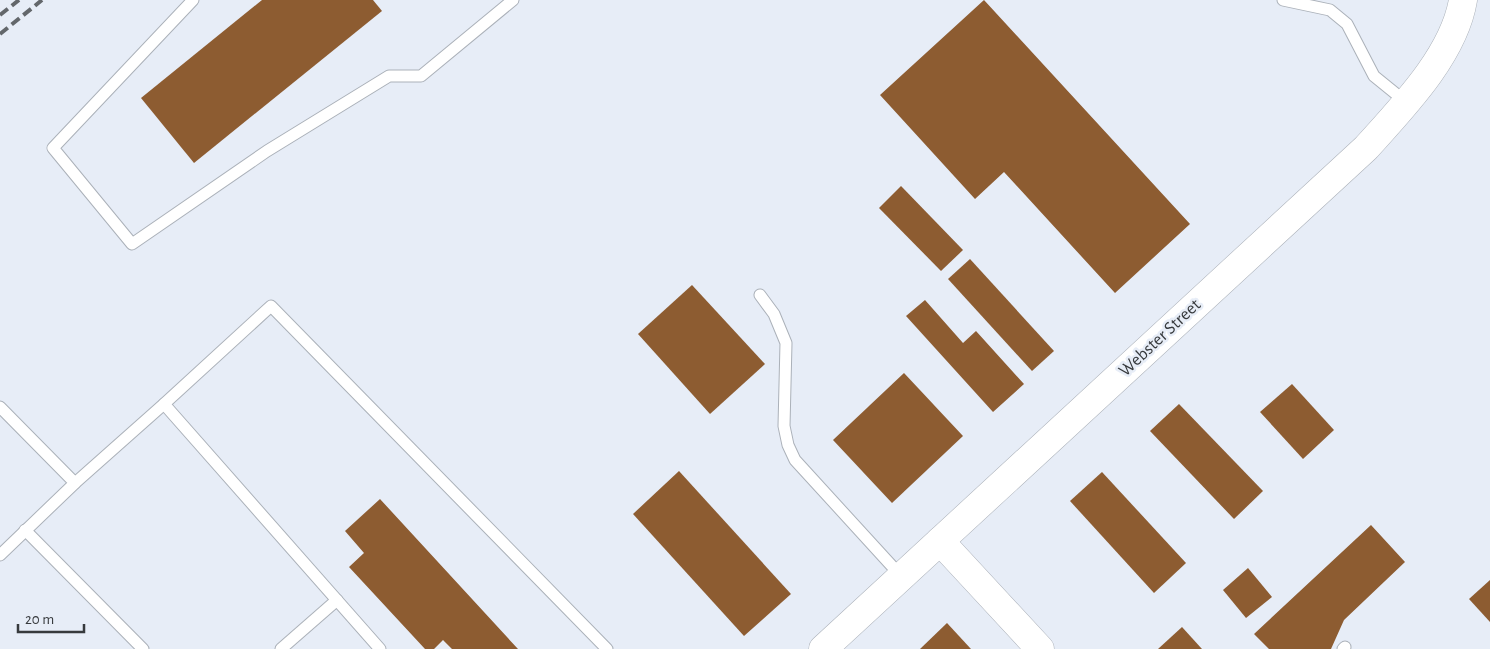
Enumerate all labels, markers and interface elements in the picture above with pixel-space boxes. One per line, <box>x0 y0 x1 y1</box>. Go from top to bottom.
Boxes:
street label: Webster Street <box>1116 296 1205 380</box>
scale bar <box>18 602 84 634</box>
text: 20 m <box>25 612 54 627</box>

